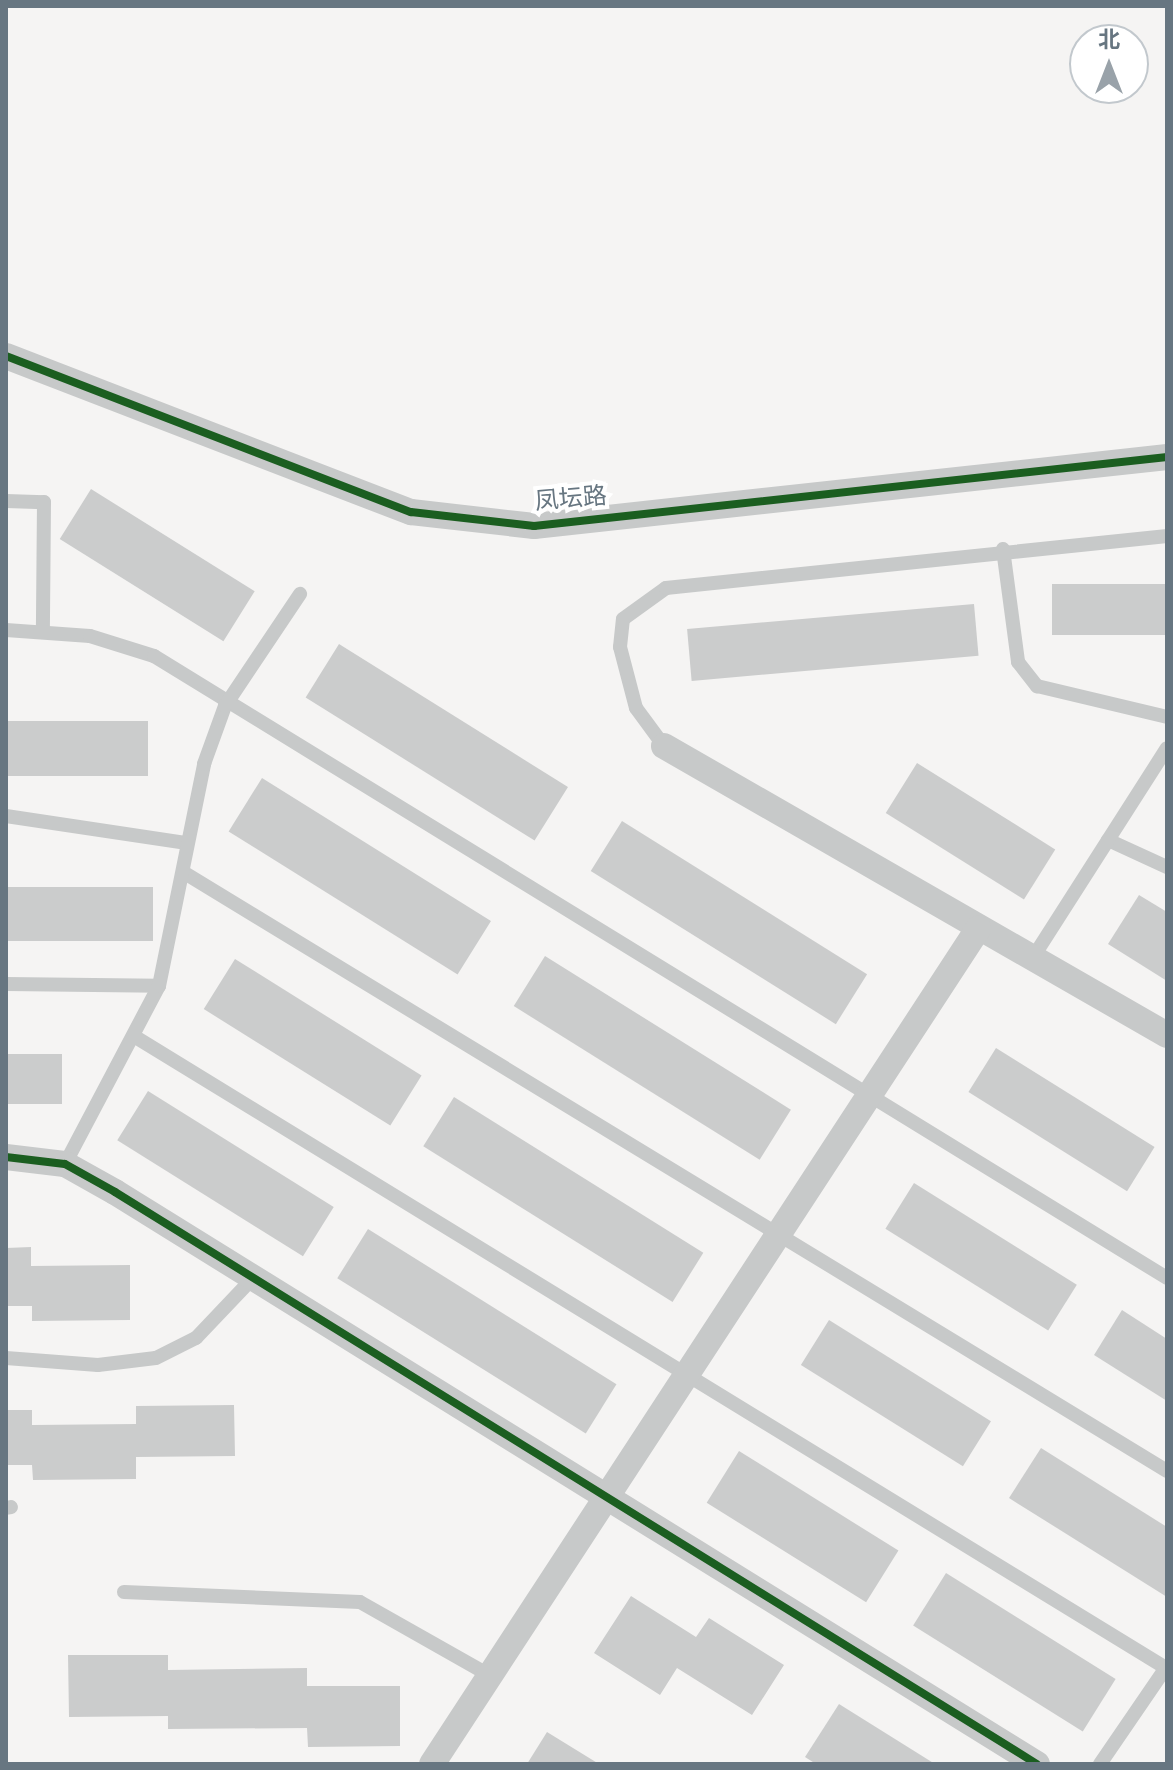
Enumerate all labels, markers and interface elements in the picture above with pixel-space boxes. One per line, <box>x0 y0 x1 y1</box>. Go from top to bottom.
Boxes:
north arrow <box>1069 24 1149 104</box>
text: 北 <box>1098 28 1120 55</box>
street label: 凤坛路 <box>534 484 608 518</box>

